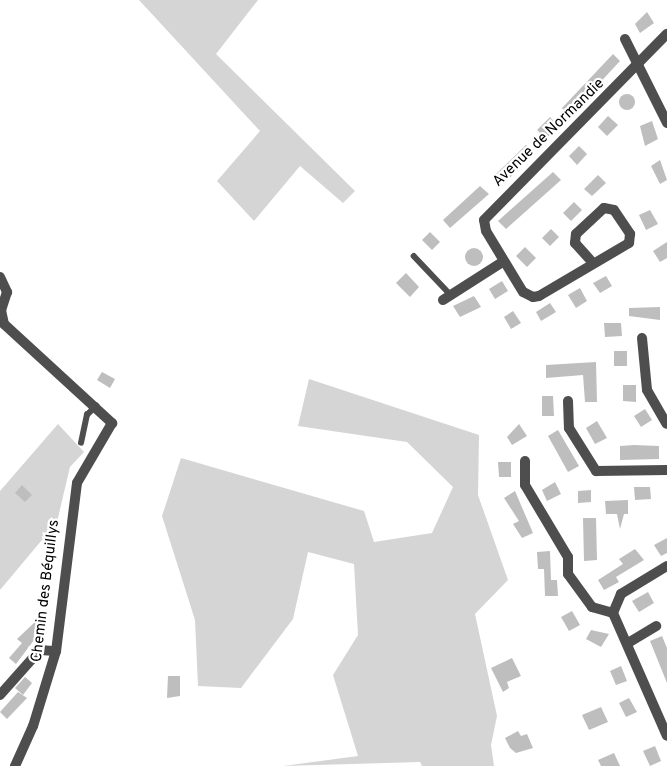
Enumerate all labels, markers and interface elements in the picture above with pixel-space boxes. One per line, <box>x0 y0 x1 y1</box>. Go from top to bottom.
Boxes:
street label: Avenue de Normandie <box>489 75 609 191</box>
street label: Chemin des Béquillys <box>28 519 64 663</box>

